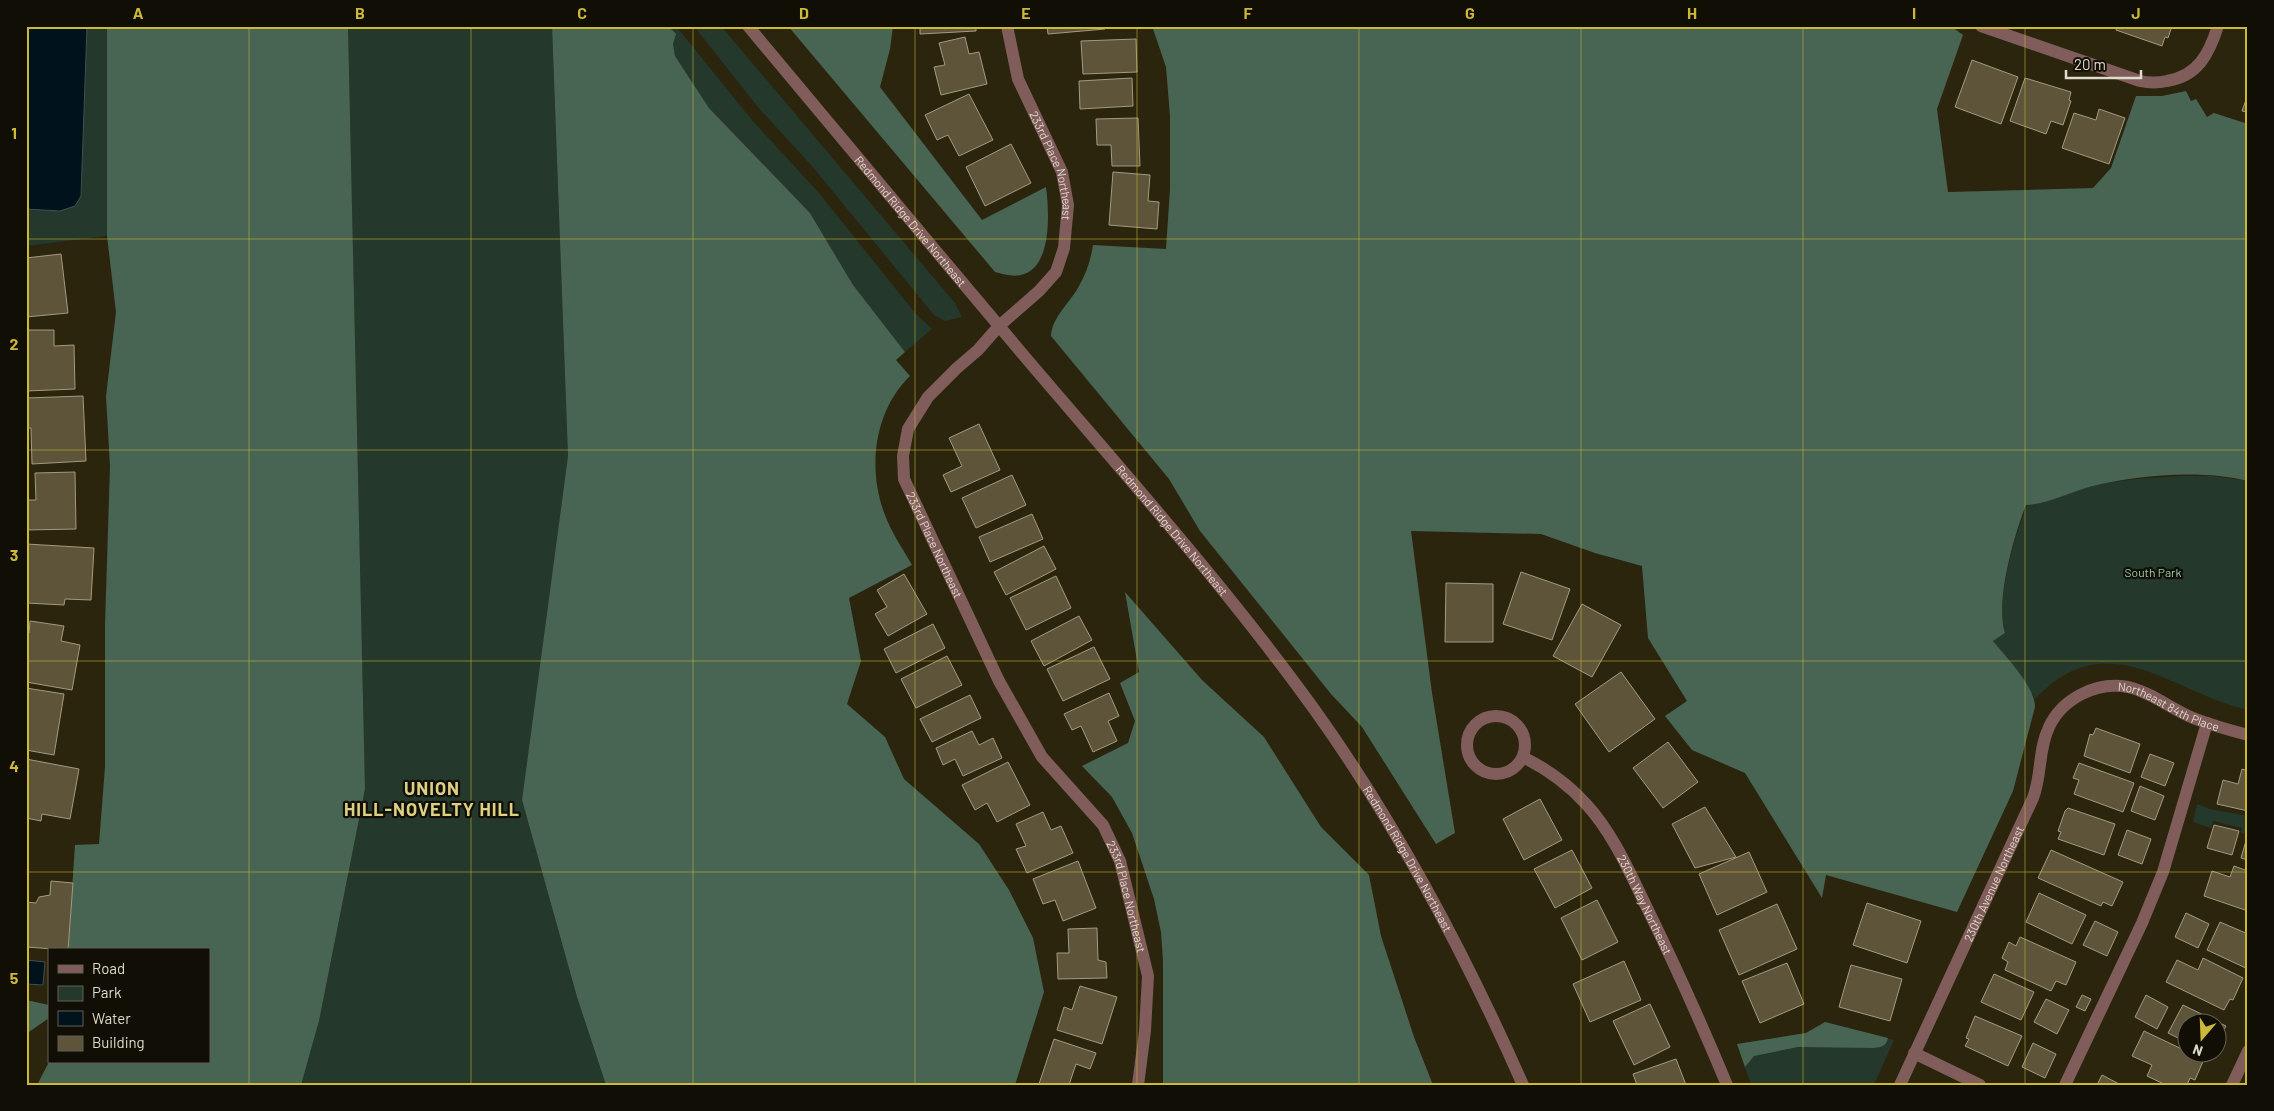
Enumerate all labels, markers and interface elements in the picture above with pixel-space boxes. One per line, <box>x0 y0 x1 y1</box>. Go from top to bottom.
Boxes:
text: A <box>133 3 144 22</box>
text: B <box>355 3 365 22</box>
text: C <box>577 3 587 22</box>
text: D <box>799 3 809 22</box>
text: E <box>1021 3 1031 22</box>
text: F <box>1244 3 1253 22</box>
text: G <box>1465 3 1475 22</box>
text: H <box>1687 3 1697 22</box>
text: I <box>1912 3 1916 22</box>
text: J <box>2131 3 2141 22</box>
scale bar <box>2066 48 2142 80</box>
text: 20 m <box>2074 55 2106 73</box>
street label: 233rd Place Northeast <box>1027 109 1075 221</box>
text: 1 <box>11 123 17 142</box>
street label: Redmond Ridge Drive Northeast <box>852 153 969 289</box>
text: 2 <box>10 334 19 353</box>
street label: Redmond Ridge Drive Northeast <box>1114 462 1231 598</box>
street label: 233rd Place Northeast <box>904 489 966 600</box>
text: 3 <box>10 545 18 564</box>
park label: South Park <box>2125 565 2181 579</box>
street label: Northeast 84th Place <box>2117 679 2221 734</box>
text: 4 <box>9 756 19 775</box>
district label: UNION HILL-NOVELTY HILL <box>344 777 520 820</box>
street label: Redmond Ridge Drive Northeast <box>1361 783 1455 934</box>
street label: 230th Avenue Northeast <box>1961 824 2026 944</box>
street label: 233rd Place Northeast <box>1104 838 1149 954</box>
street label: 230th Way Northeast <box>1615 852 1675 957</box>
legend <box>48 948 210 1064</box>
text: Road <box>92 959 125 977</box>
text: 5 <box>10 968 19 987</box>
text: Park <box>92 983 122 1001</box>
text: Water <box>92 1009 131 1027</box>
north arrow <box>2176 1014 2226 1064</box>
text: Building <box>92 1033 145 1051</box>
text: N <box>2190 1041 2205 1060</box>

